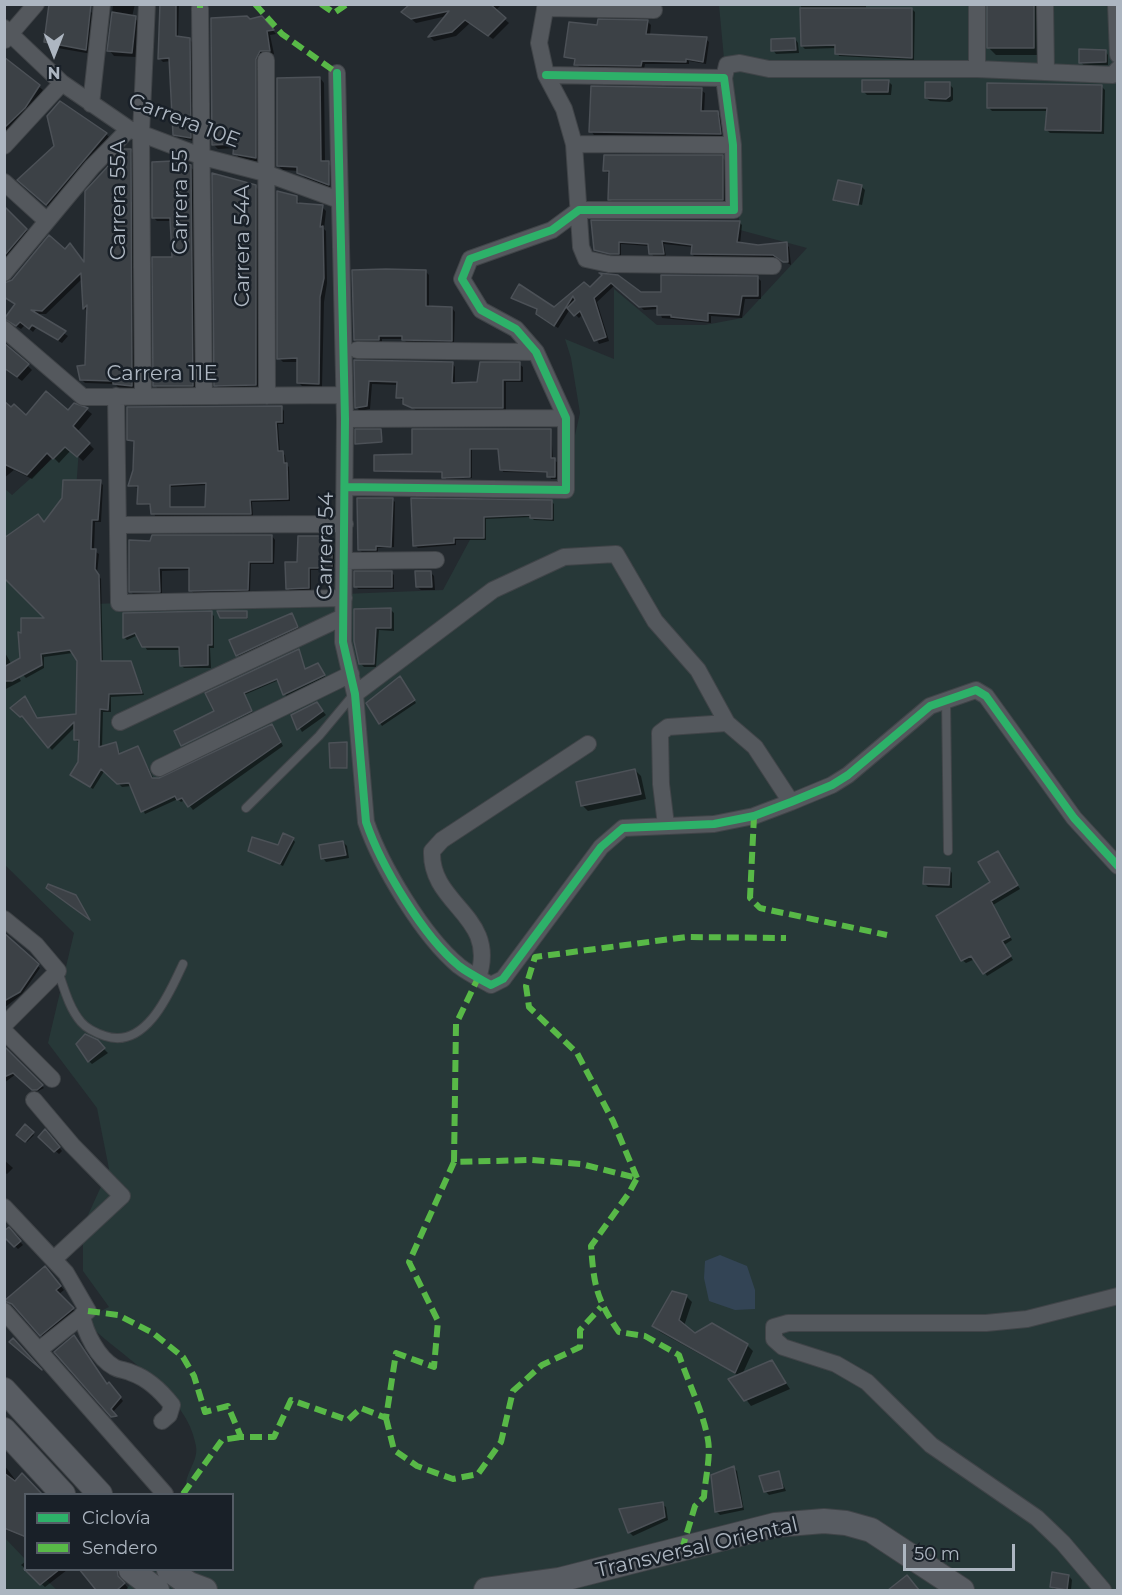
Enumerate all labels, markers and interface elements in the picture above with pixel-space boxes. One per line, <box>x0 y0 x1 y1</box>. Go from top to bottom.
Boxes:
north arrow <box>24 24 84 84</box>
text: N <box>48 63 60 82</box>
street label: Carrera 10E <box>125 88 243 154</box>
street label: Carrera 55A <box>106 140 132 260</box>
street label: Carrera 55 <box>168 149 194 255</box>
street label: Carrera 54A <box>230 185 256 307</box>
street label: Carrera 11E <box>107 361 217 387</box>
street label: Carrera 54 <box>312 492 340 600</box>
legend <box>24 1493 234 1571</box>
text: Ciclovía <box>82 1507 151 1529</box>
street label: Transversal Oriental <box>594 1513 800 1583</box>
scale bar <box>906 1532 1018 1570</box>
text: Sendero <box>82 1537 157 1559</box>
text: 50 m <box>914 1543 960 1565</box>

